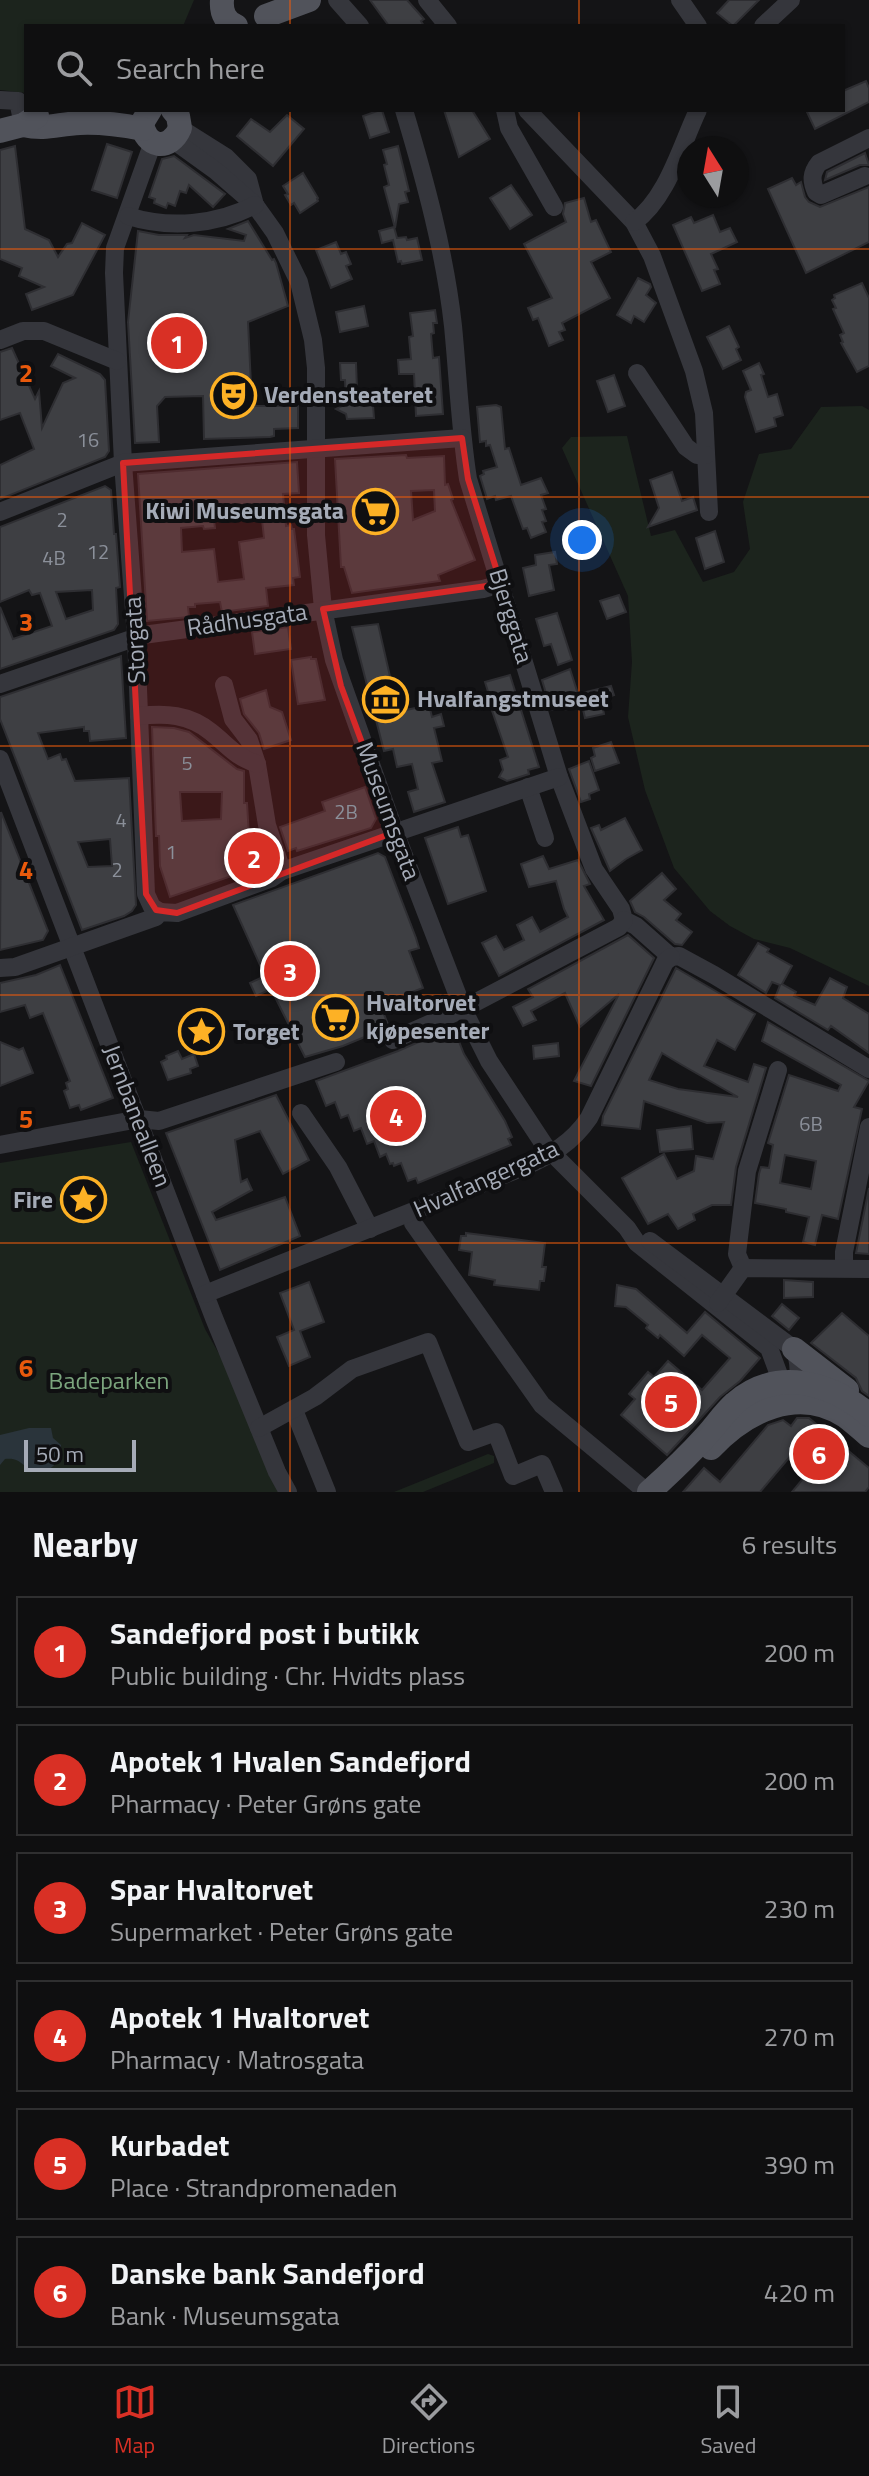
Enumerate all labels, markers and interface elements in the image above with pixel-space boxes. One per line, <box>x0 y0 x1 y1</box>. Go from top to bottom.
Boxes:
search box <box>24 24 845 112</box>
text: Search here <box>116 45 265 91</box>
icon: search <box>52 46 96 90</box>
north arrow <box>677 136 749 208</box>
pin: 1 <box>151 313 203 373</box>
text: 2 <box>19 353 33 392</box>
theatre icon: Verdensteateret <box>209 371 257 419</box>
place label: Verdensteateret <box>264 376 433 412</box>
house number: 16 <box>77 424 99 455</box>
supermarket icon: Kiwi Museumsgata <box>351 487 399 535</box>
place label: Kiwi Museumsgata <box>145 492 344 528</box>
house number: 2 <box>56 504 68 535</box>
your location <box>562 520 602 560</box>
house number: 12 <box>87 536 109 567</box>
house number: 4B <box>42 542 66 573</box>
street label: Bjerggata <box>480 564 543 668</box>
street label: Rådhusgata <box>184 593 309 645</box>
street label: Storgata <box>114 596 154 684</box>
text: 3 <box>19 602 33 641</box>
museum icon: Hvalfangstmuseet <box>362 675 410 723</box>
place label: Hvalfangstmuseet <box>417 680 609 716</box>
street label: Museumsgata <box>347 736 431 885</box>
house number: 5 <box>181 747 193 778</box>
house number: 2B <box>334 796 358 827</box>
house number: 4 <box>115 804 127 835</box>
pin: 2 <box>228 828 280 888</box>
house number: 1 <box>165 836 177 867</box>
text: 4 <box>19 850 33 889</box>
house number: 2 <box>111 854 123 885</box>
pin: 3 <box>264 941 316 1001</box>
place label: Hvaltorvet kjøpesenter <box>366 984 489 1048</box>
supermarket icon: Hvaltorvet kjøpesenter <box>311 993 359 1041</box>
place icon: Torget <box>178 1008 226 1056</box>
place label: Torget <box>233 1013 300 1049</box>
street label: Jernbanealleen <box>94 1039 182 1192</box>
pin: 4 <box>370 1086 422 1146</box>
text: 5 <box>19 1099 33 1138</box>
house number: 6B <box>799 1108 823 1139</box>
street label: Hvalfangergata <box>407 1130 564 1226</box>
place icon: Fire <box>60 1176 108 1224</box>
place label: Fire <box>13 1181 53 1217</box>
text: 6 <box>19 1348 33 1387</box>
park label: Badeparken <box>49 1362 169 1398</box>
pin: 5 <box>645 1372 697 1432</box>
pin: 6 <box>793 1424 845 1484</box>
scale bar <box>24 1436 136 1472</box>
text: 50 m <box>36 1437 84 1471</box>
text: Nearby <box>32 1518 138 1570</box>
text: 6 results <box>742 1525 837 1564</box>
text: Sandefjord post i butikk <box>110 1610 419 1656</box>
text: 1 <box>53 1633 67 1672</box>
text: 200 m <box>764 1633 835 1672</box>
text: Public building · Chr. Hvidts plass <box>110 1656 465 1695</box>
text: Apotek 1 Hvalen Sandefjord <box>110 1738 471 1784</box>
text: 2 <box>53 1761 67 1800</box>
text: 200 m <box>764 1761 835 1800</box>
text: Pharmacy · Peter Grøns gate <box>110 1784 421 1823</box>
text: Spar Hvaltorvet <box>110 1866 313 1912</box>
text: 3 <box>53 1889 67 1928</box>
text: 230 m <box>764 1889 835 1928</box>
text: Supermarket · Peter Grøns gate <box>110 1912 453 1951</box>
text: Apotek 1 Hvaltorvet <box>110 1994 370 2040</box>
text: 4 <box>53 2017 67 2056</box>
text: 270 m <box>764 2017 835 2056</box>
text: Pharmacy · Matrosgata <box>110 2040 364 2079</box>
text: Kurbadet <box>110 2122 229 2168</box>
text: 5 <box>53 2145 67 2184</box>
text: 390 m <box>764 2145 835 2184</box>
text: Place · Strandpromenaden <box>110 2168 397 2207</box>
text: Danske bank Sandefjord <box>110 2250 425 2296</box>
text: 6 <box>53 2273 67 2312</box>
text: 420 m <box>764 2273 835 2312</box>
text: Bank · Museumsgata <box>110 2296 339 2335</box>
tab: Map <box>113 2380 157 2462</box>
tab: Directions <box>382 2380 475 2462</box>
tab: Saved <box>700 2380 756 2462</box>

